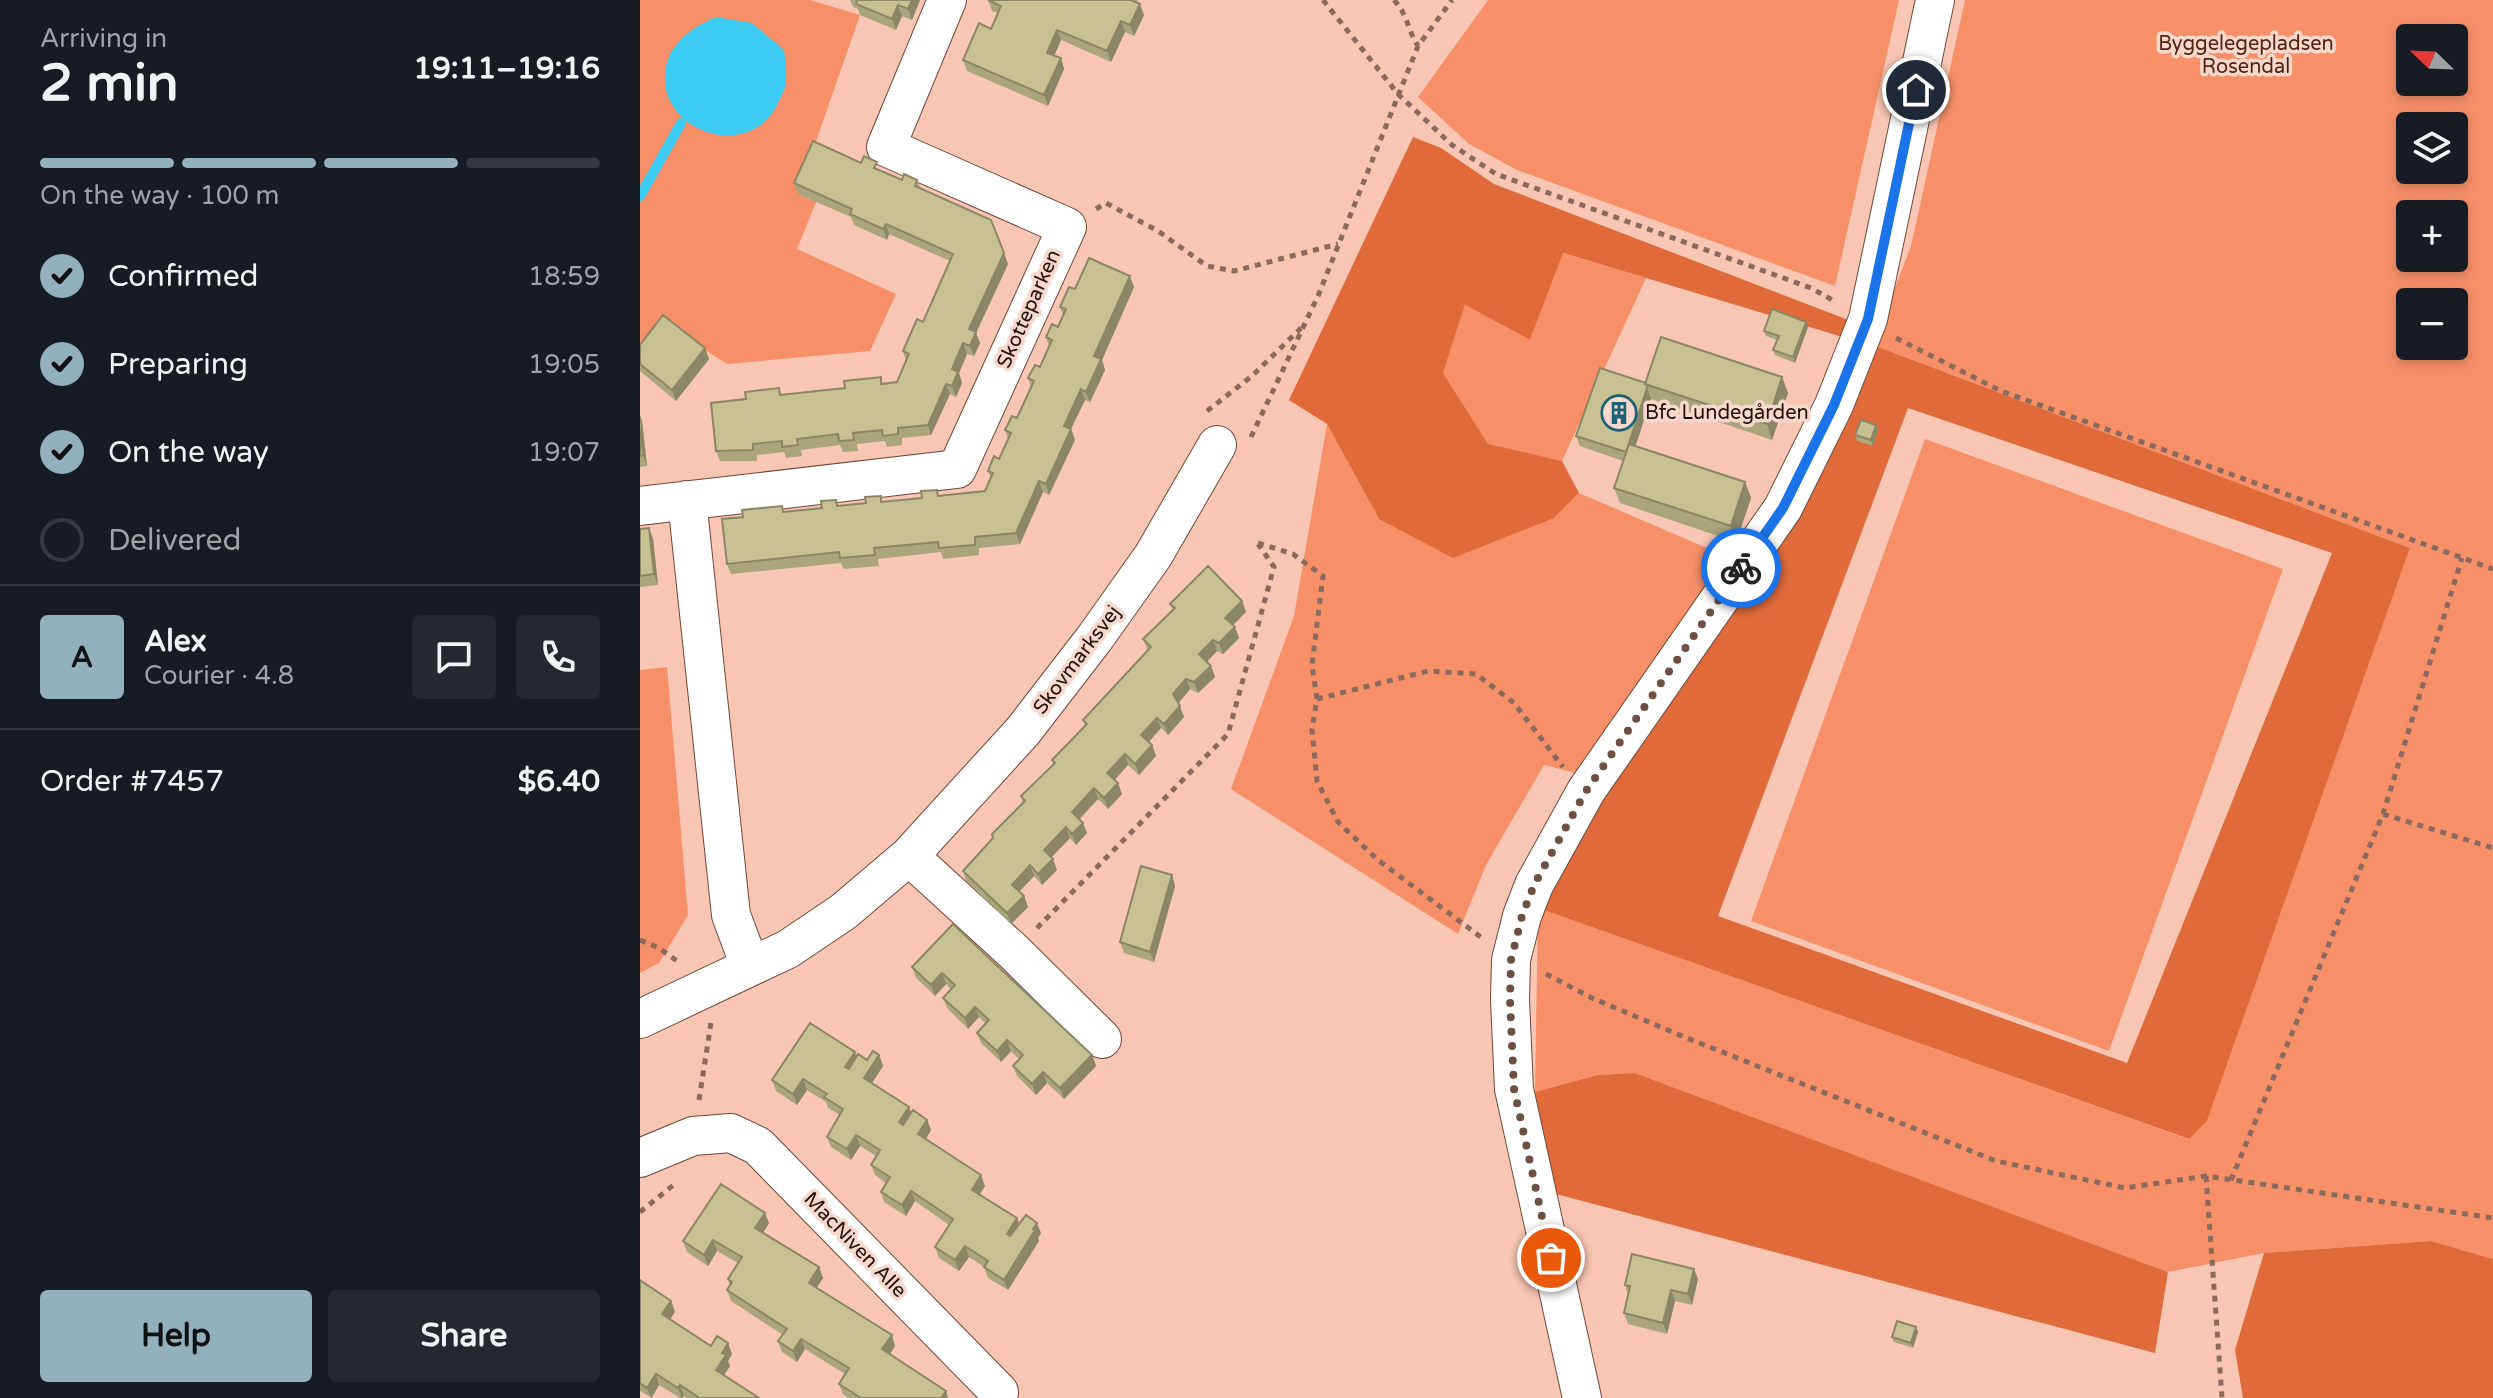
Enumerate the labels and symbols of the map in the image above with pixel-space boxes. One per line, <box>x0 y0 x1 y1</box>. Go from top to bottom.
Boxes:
north arrow <box>2396 24 2468 96</box>
park label: Byggelegepladsen Rosendal <box>2158 32 2334 79</box>
pin <box>1882 56 1950 124</box>
street label: Skotteparken <box>992 246 1066 372</box>
building icon: Bfc Lundegården <box>1600 394 1638 432</box>
place label: Bfc Lundegården <box>1645 401 1809 425</box>
courier <box>1701 528 1781 608</box>
street label: Skovmarksvej <box>1028 601 1126 719</box>
street label: MacNiven Alle <box>799 1187 911 1303</box>
pin <box>1517 1224 1585 1292</box>

